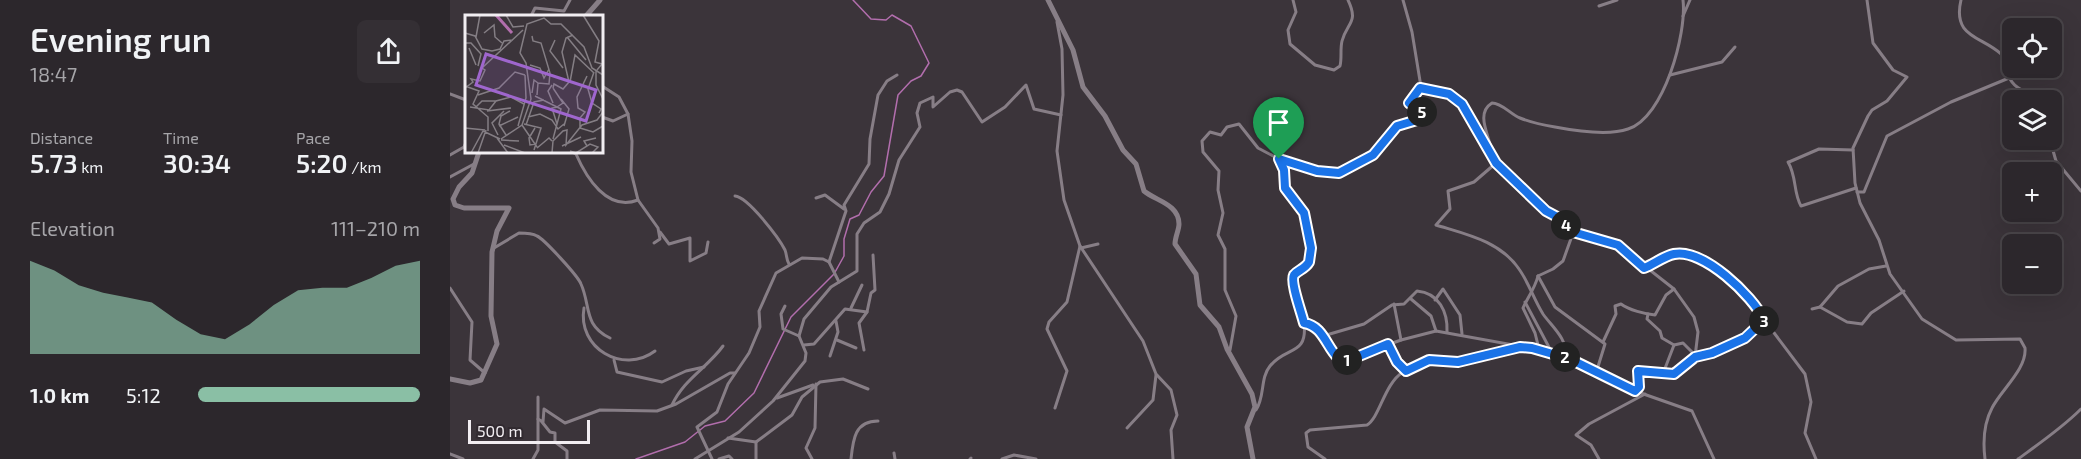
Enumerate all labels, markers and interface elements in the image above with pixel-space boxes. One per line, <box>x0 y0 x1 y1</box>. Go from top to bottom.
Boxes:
inset map <box>465 15 603 153</box>
map controls <box>2002 18 2062 294</box>
button: locate <box>2002 18 2062 78</box>
text: Evening run <box>30 19 211 59</box>
button: share <box>357 20 420 83</box>
text: 18:47 <box>30 62 77 86</box>
button: layers <box>2002 90 2062 150</box>
pin <box>1253 97 1304 159</box>
pin: 5 <box>1407 97 1437 127</box>
text: 5 <box>1418 102 1426 121</box>
icon: arrive <box>1262 106 1295 139</box>
text: Distance <box>30 128 93 147</box>
text: Time <box>163 128 199 147</box>
text: Pace <box>296 128 330 147</box>
text: 5.73 <box>30 147 78 178</box>
text: 30:34 <box>163 147 231 178</box>
text: 5:20 <box>296 147 348 178</box>
text: km <box>78 157 103 176</box>
text: /km <box>348 157 382 176</box>
button: + <box>2002 162 2062 222</box>
pin: 4 <box>1551 210 1581 240</box>
text: 4 <box>1561 215 1571 234</box>
text: Elevation <box>30 216 115 240</box>
text: 111–210 m <box>331 216 420 240</box>
button: − <box>2002 234 2062 294</box>
pin: 3 <box>1749 306 1779 336</box>
text: 3 <box>1759 311 1769 330</box>
pin: 2 <box>1550 342 1580 372</box>
pin: 1 <box>1332 345 1362 375</box>
text: 2 <box>1560 347 1570 366</box>
text: 1 <box>1344 350 1350 369</box>
text: 1.0 km <box>30 383 89 407</box>
text: 5:12 <box>126 383 161 407</box>
scale bar <box>468 417 590 444</box>
text: 500 m <box>477 421 522 440</box>

